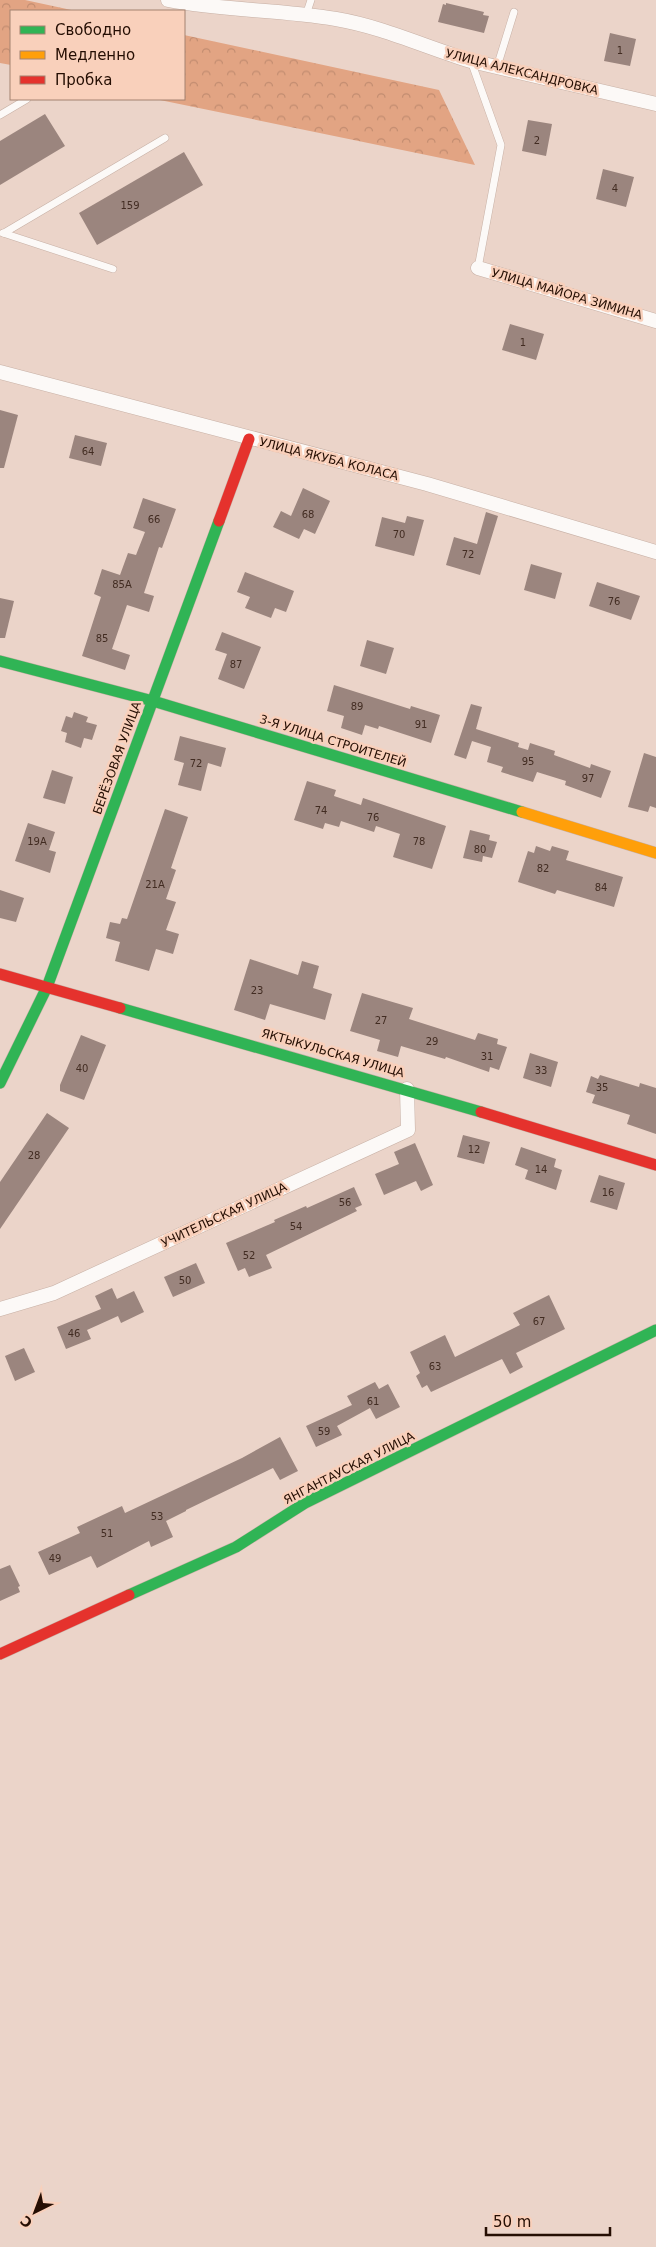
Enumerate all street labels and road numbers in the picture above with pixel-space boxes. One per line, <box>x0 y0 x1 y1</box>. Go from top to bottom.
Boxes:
street label: УЛИЦА АЛЕКСАНДРОВКА <box>444 46 600 98</box>
street label: УЛИЦА МАЙОРА ЗИМИНА <box>490 265 645 322</box>
street label: УЛИЦА ЯКУБА КОЛАСА <box>258 435 401 483</box>
street label: БЕРЁЗОВАЯ УЛИЦА <box>89 699 144 816</box>
street label: 3-Я УЛИЦА СТРОИТЕЛЕЙ <box>258 711 408 770</box>
street label: ЯКТЫКУЛЬСКАЯ УЛИЦА <box>260 1026 407 1080</box>
street label: УЧИТЕЛЬСКАЯ УЛИЦА <box>159 1179 290 1250</box>
street label: ЯНГАНТАУСКАЯ УЛИЦА <box>281 1429 417 1507</box>

